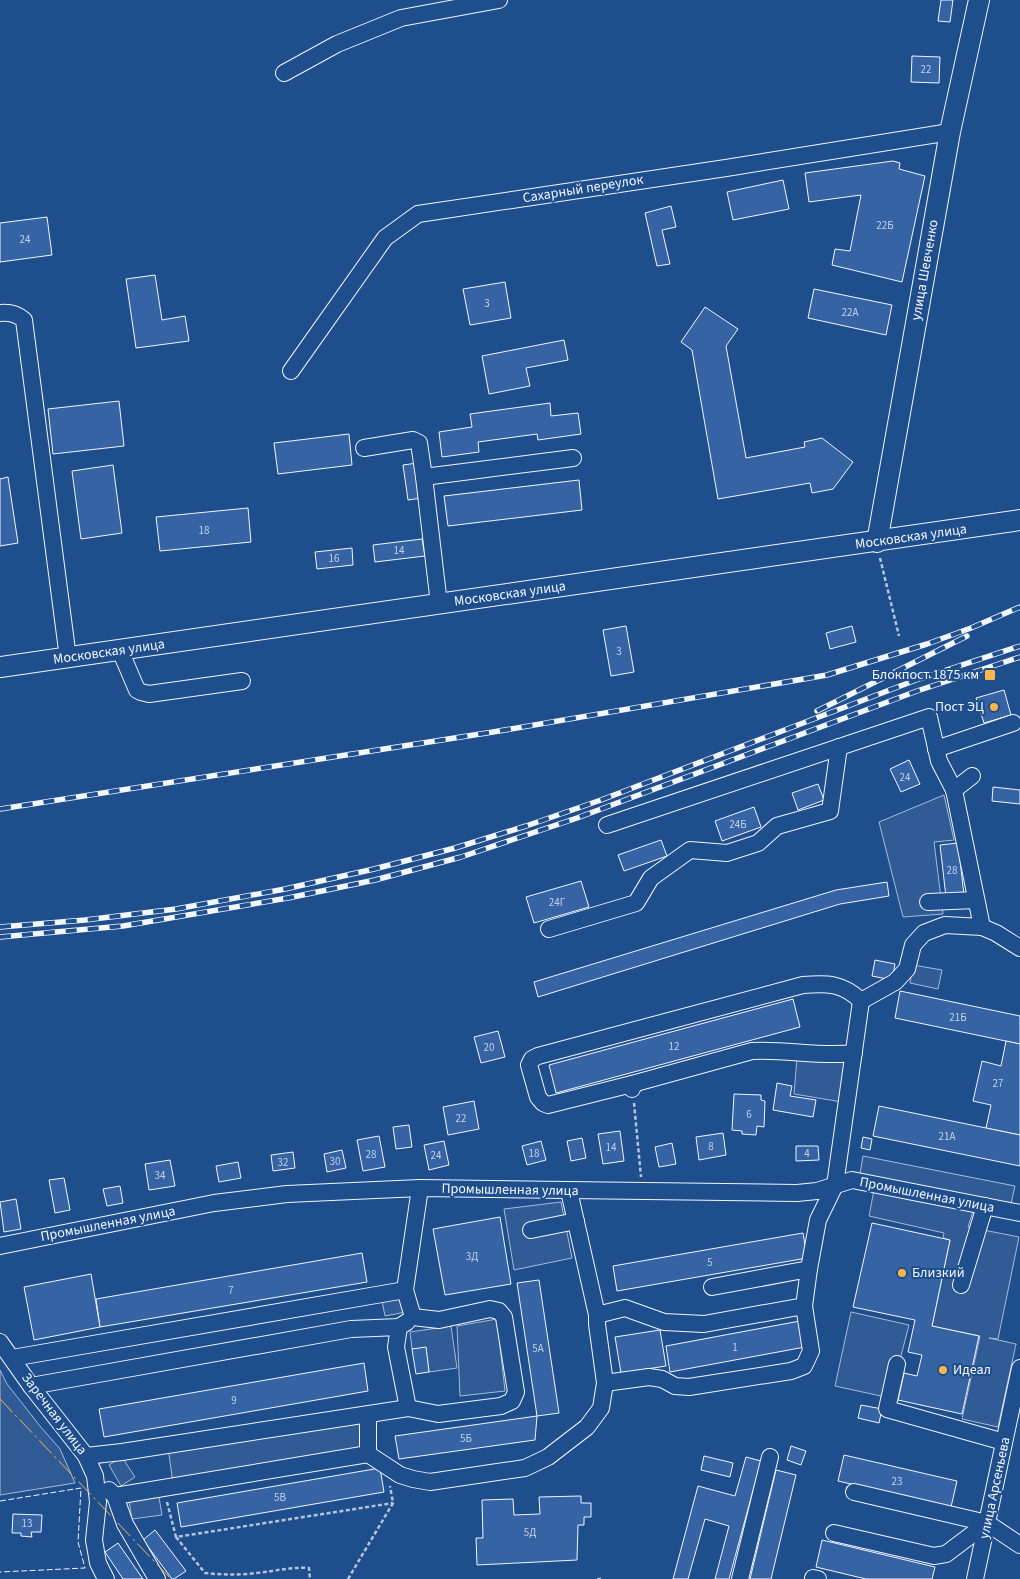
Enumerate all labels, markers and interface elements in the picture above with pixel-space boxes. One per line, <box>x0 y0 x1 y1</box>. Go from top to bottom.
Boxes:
house number: 22 <box>921 62 931 77</box>
street label: Сахарный переулок <box>521 170 645 208</box>
house number: 22Б <box>876 218 894 233</box>
street label: улица Шевченко <box>906 218 944 322</box>
house number: 24 <box>20 232 31 247</box>
house number: 3 <box>484 296 490 311</box>
house number: 22А <box>842 305 858 320</box>
street label: Московская улица <box>854 519 968 555</box>
house number: 18 <box>199 523 210 538</box>
house number: 14 <box>394 543 405 558</box>
house number: 16 <box>329 551 340 566</box>
street label: Московская улица <box>453 576 567 612</box>
street label: Московская улица <box>52 634 166 670</box>
house number: 3 <box>616 644 622 659</box>
place label: Блокпост 1875 км <box>872 665 979 685</box>
marker: Блокпост 1875 км <box>983 668 997 682</box>
place label: Пост ЭЦ <box>935 697 984 717</box>
marker: Пост ЭЦ <box>988 701 1000 713</box>
house number: 24 <box>900 770 911 785</box>
house number: 24Б <box>729 817 747 832</box>
house number: 28 <box>947 863 958 878</box>
house number: 24Г <box>549 895 566 910</box>
house number: 21Б <box>949 1010 967 1025</box>
house number: 12 <box>669 1039 679 1054</box>
house number: 20 <box>484 1040 494 1055</box>
house number: 27 <box>993 1076 1003 1091</box>
house number: 6 <box>746 1107 752 1122</box>
house number: 22 <box>456 1111 466 1126</box>
house number: 21А <box>939 1129 955 1144</box>
house number: 8 <box>708 1139 714 1154</box>
house number: 14 <box>606 1140 617 1155</box>
house number: 18 <box>529 1146 540 1161</box>
house number: 4 <box>804 1146 810 1161</box>
house number: 28 <box>366 1147 377 1162</box>
house number: 24 <box>431 1148 442 1163</box>
house number: 30 <box>330 1154 340 1169</box>
house number: 32 <box>278 1155 288 1170</box>
house number: 34 <box>155 1168 166 1183</box>
street label: Промышленная улица <box>858 1172 996 1218</box>
street label: Промышленная улица <box>441 1179 579 1201</box>
street label: Промышленная улица <box>39 1201 177 1247</box>
house number: 3Д <box>466 1249 478 1264</box>
house number: 5 <box>707 1255 713 1270</box>
place label: Близкий <box>912 1263 965 1283</box>
marker: Близкий <box>896 1267 908 1279</box>
house number: 7 <box>228 1283 234 1298</box>
house number: 1 <box>732 1340 738 1355</box>
house number: 5А <box>532 1341 544 1356</box>
place label: Идеал <box>953 1360 991 1380</box>
marker: Идеал <box>937 1364 949 1376</box>
street label: Заречная улица <box>16 1369 92 1459</box>
house number: 9 <box>231 1393 237 1408</box>
house number: 5Б <box>460 1431 472 1446</box>
street label: улица Арсеньева <box>974 1435 1016 1541</box>
house number: 23 <box>892 1474 902 1489</box>
house number: 5В <box>274 1490 286 1505</box>
house number: 13 <box>22 1516 32 1531</box>
house number: 5Д <box>524 1525 536 1540</box>

